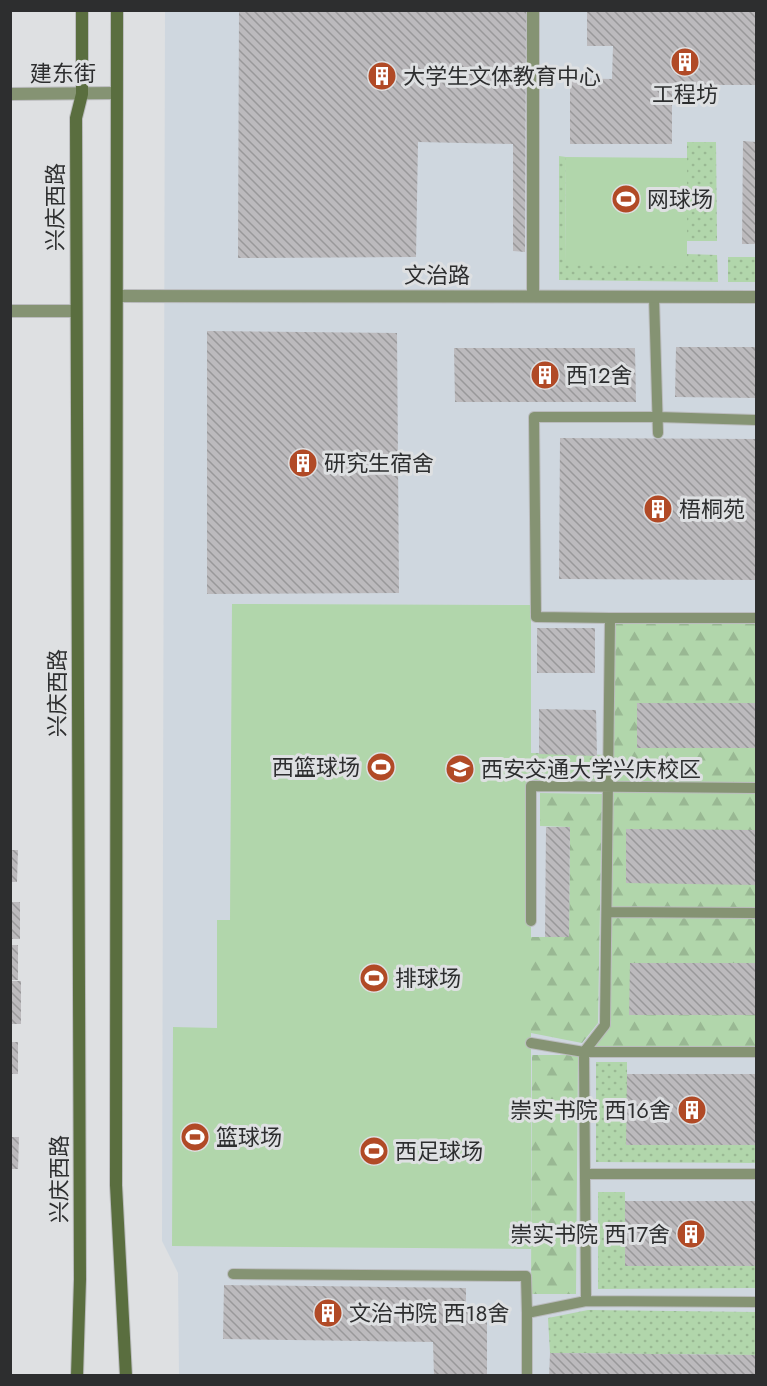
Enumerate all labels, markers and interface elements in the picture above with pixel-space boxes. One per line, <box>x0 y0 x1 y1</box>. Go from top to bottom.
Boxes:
building icon: 工程坊 <box>669 46 701 78</box>
street label: 建东街 <box>30 57 96 89</box>
building icon: 大学生文体教育中心 <box>366 60 398 92</box>
place label: 大学生文体教育中心 <box>403 60 601 92</box>
place label: 工程坊 <box>652 78 718 110</box>
street label: 兴庆西路 <box>39 163 71 251</box>
sports icon: 网球场 <box>610 183 642 215</box>
place label: 网球场 <box>647 183 713 215</box>
street label: 文治路 <box>404 259 470 291</box>
building icon: 西12舍 <box>529 359 561 391</box>
place label: 西12舍 <box>566 359 632 391</box>
building icon: 研究生宿舍 <box>287 447 319 479</box>
place label: 研究生宿舍 <box>324 447 434 479</box>
building icon: 梧桐苑 <box>642 493 674 525</box>
place label: 梧桐苑 <box>679 493 745 525</box>
street label: 兴庆西路 <box>41 649 73 737</box>
place label: 西篮球场 <box>272 751 360 783</box>
sports icon: 西篮球场 <box>365 751 397 783</box>
school or university icon: 西安交通大学兴庆校区 <box>444 753 476 785</box>
place label: 西安交通大学兴庆校区 <box>481 753 701 785</box>
sports icon: 排球场 <box>358 962 390 994</box>
place label: 排球场 <box>395 962 461 994</box>
place label: 崇实书院 西16舍 <box>510 1094 671 1126</box>
building icon: 崇实书院 西16舍 <box>676 1094 708 1126</box>
sports icon: 篮球场 <box>179 1121 211 1153</box>
place label: 篮球场 <box>216 1121 282 1153</box>
street label: 兴庆西路 <box>43 1135 75 1223</box>
sports icon: 西足球场 <box>358 1135 390 1167</box>
place label: 西足球场 <box>395 1135 483 1167</box>
place label: 崇实书院 西17舍 <box>510 1218 670 1250</box>
building icon: 崇实书院 西17舍 <box>675 1218 707 1250</box>
building icon: 文治书院 西18舍 <box>312 1297 344 1329</box>
place label: 文治书院 西18舍 <box>349 1297 510 1329</box>

